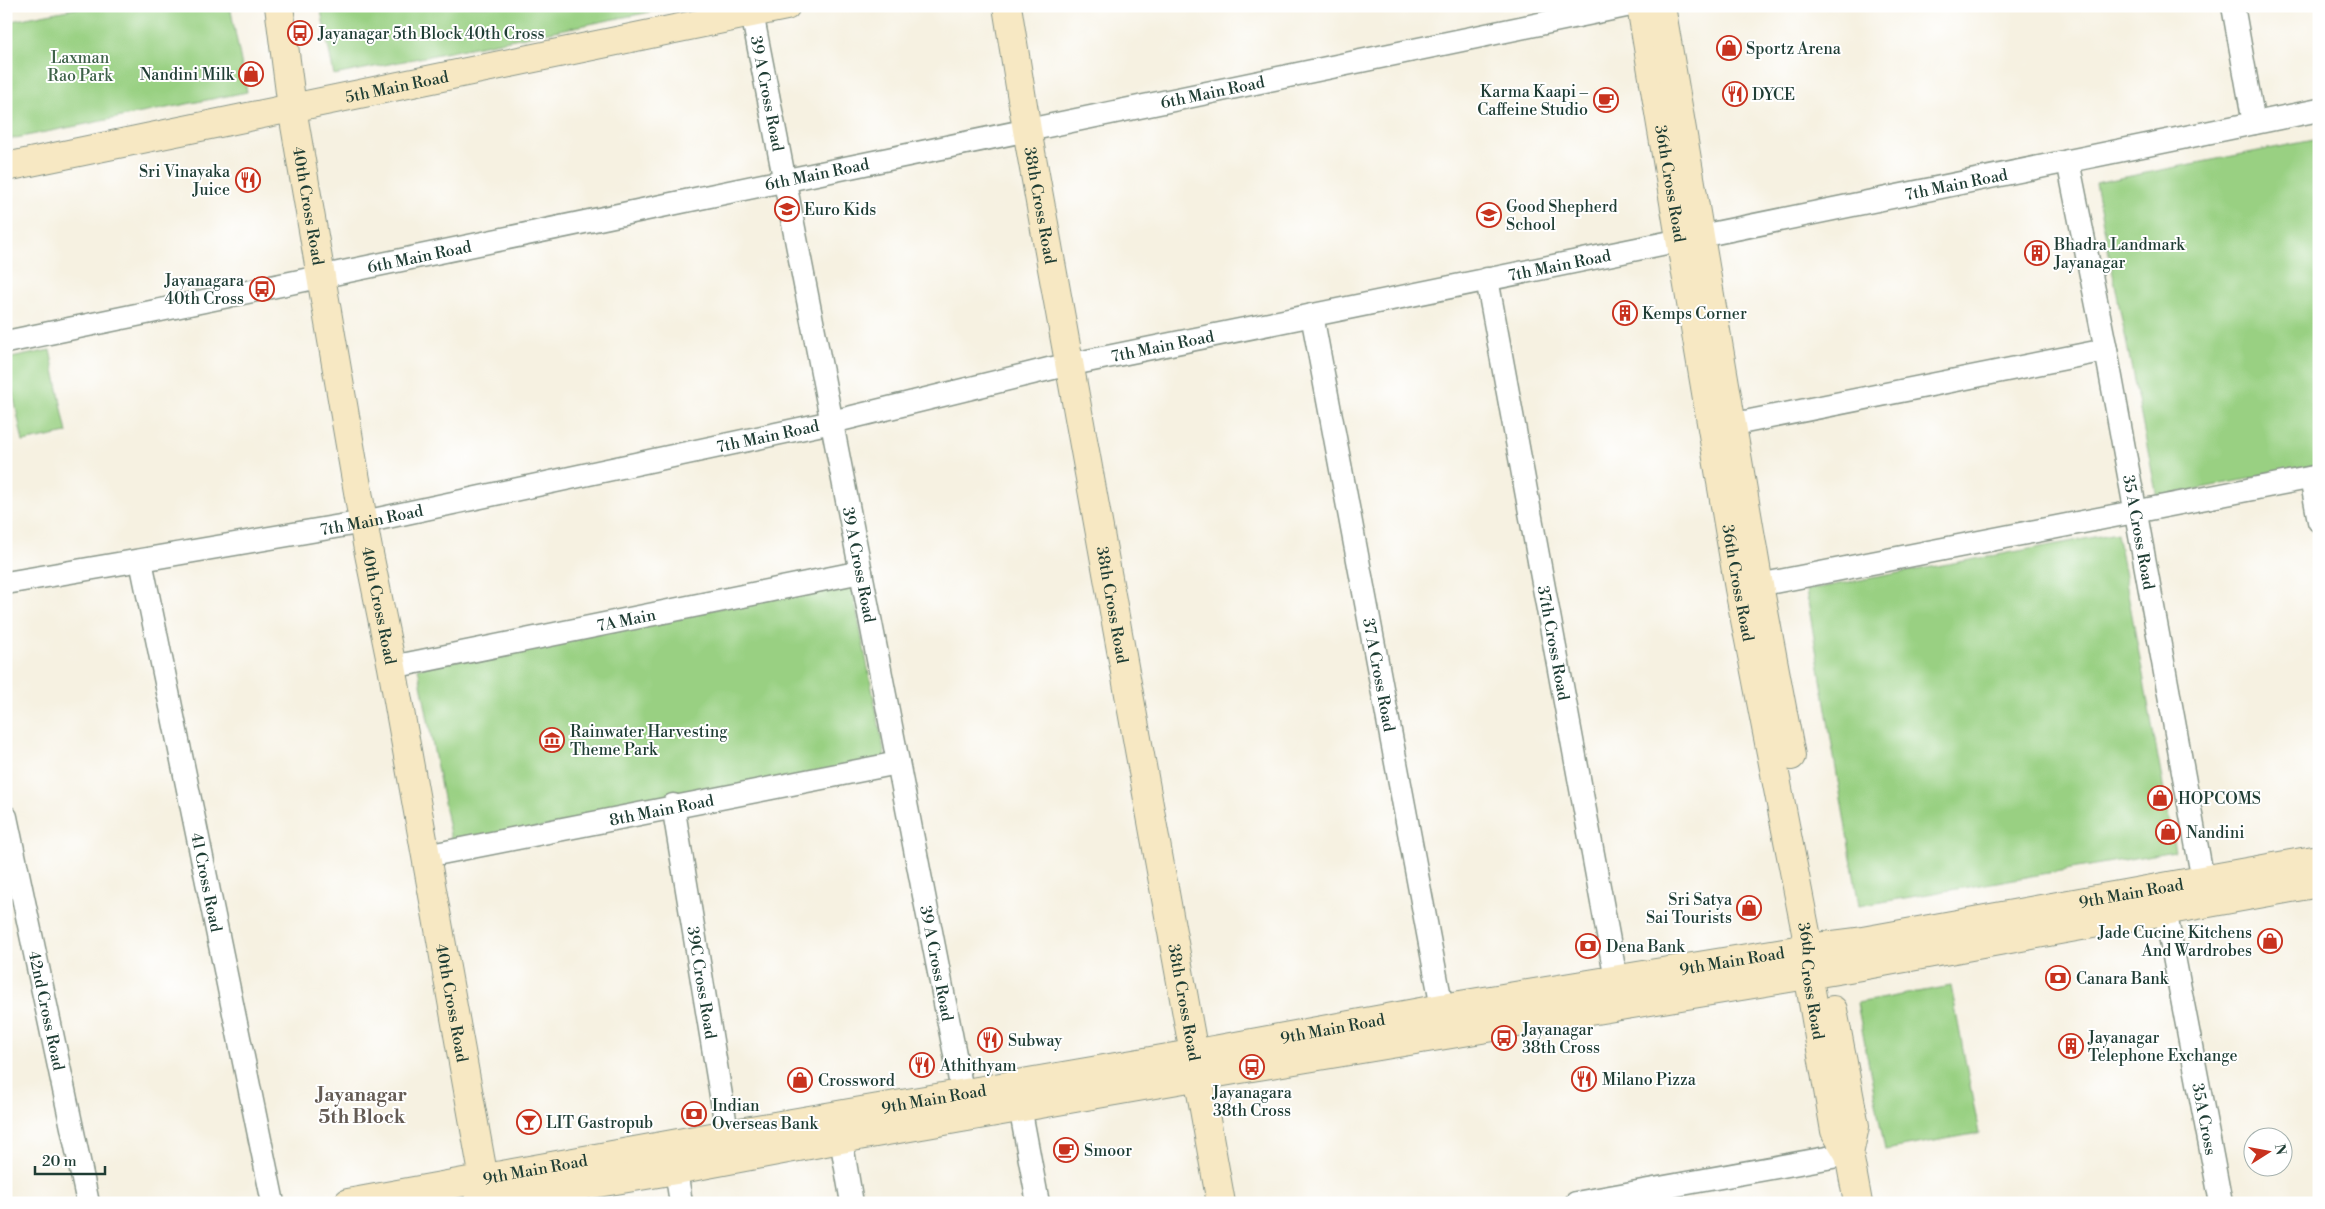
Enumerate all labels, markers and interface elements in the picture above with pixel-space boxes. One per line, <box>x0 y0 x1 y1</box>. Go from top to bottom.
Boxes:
bus stop icon: Jayanagar 5th Block 40th Cross <box>287 20 313 46</box>
place label: Jayanagar 5th Block 40th Cross <box>317 24 545 44</box>
street label: 39 A Cross Road <box>746 34 788 153</box>
shop icon: Sportz Arena <box>1716 35 1742 61</box>
place label: Sportz Arena <box>1746 39 1842 59</box>
park label: Laxman Rao Park <box>47 48 114 86</box>
shop icon: Nandini Milk <box>238 61 264 87</box>
place label: Nandini Milk <box>140 65 236 85</box>
street label: 5th Main Road <box>343 67 450 108</box>
street label: 6th Main Road <box>1159 72 1266 113</box>
restaurant icon: DYCE <box>1722 81 1748 107</box>
place label: Karma Kaapi – Caffeine Studio <box>1477 82 1588 120</box>
place label: DYCE <box>1752 85 1795 105</box>
cafe icon: Karma Kaapi – Caffeine Studio <box>1593 87 1619 113</box>
street label: 36th Cross Road <box>1650 124 1690 244</box>
street label: 40th Cross Road <box>288 145 328 267</box>
street label: 38th Cross Road <box>1019 145 1060 265</box>
street label: 6th Main Road <box>763 154 871 195</box>
place label: Sri Vinayaka Juice <box>139 162 231 200</box>
street label: 7th Main Road <box>1903 165 2010 205</box>
restaurant icon: Sri Vinayaka Juice <box>235 167 261 193</box>
school or university icon: Euro Kids <box>774 196 800 222</box>
place label: Good Shepherd School <box>1506 197 1618 235</box>
place label: Euro Kids <box>804 200 876 220</box>
school or university icon: Good Shepherd School <box>1476 202 1502 228</box>
place label: Bhadra Landmark Jayanagar <box>2053 235 2186 273</box>
street label: 6th Main Road <box>366 237 473 278</box>
building icon: Bhadra Landmark Jayanagar <box>2024 240 2050 266</box>
street label: 7th Main Road <box>1506 246 1613 286</box>
place label: Jayanagara 40th Cross <box>163 271 245 309</box>
bus stop icon: Jayanagara 40th Cross <box>249 276 275 302</box>
building icon: Kemps Corner <box>1612 300 1638 326</box>
place label: Kemps Corner <box>1642 304 1747 324</box>
street label: 7th Main Road <box>1110 326 1216 367</box>
street label: 7th Main Road <box>715 416 821 457</box>
street label: 35 A Cross Road <box>2118 473 2159 591</box>
street label: 7th Main Road <box>319 501 425 540</box>
street label: 39 A Cross Road <box>837 505 880 624</box>
street label: 36th Cross Road <box>1717 523 1758 643</box>
street label: 40th Cross Road <box>357 545 400 667</box>
street label: 38th Cross Road <box>1091 545 1132 665</box>
street label: 37th Cross Road <box>1533 584 1573 702</box>
street label: 7A Main <box>595 605 658 636</box>
street label: 37 A Cross Road <box>1358 616 1399 733</box>
place label: Rainwater Harvesting Theme Park <box>570 722 728 760</box>
museum icon: Rainwater Harvesting Theme Park <box>539 727 565 753</box>
shop icon: HOPCOMS <box>2147 785 2173 811</box>
place label: HOPCOMS <box>2178 789 2261 809</box>
street label: 8th Main Road <box>608 791 716 831</box>
shop icon: Nandini <box>2155 819 2181 845</box>
place label: Nandini <box>2186 823 2244 843</box>
street label: 41 Cross Road <box>186 831 226 934</box>
street label: 9th Main Road <box>2077 875 2185 913</box>
place label: Sri Satya Sai Tourists <box>1646 890 1733 928</box>
shop icon: Sri Satya Sai Tourists <box>1736 895 1762 921</box>
street label: 39 A Cross Road <box>915 904 957 1023</box>
street label: 36th Cross Road <box>1793 921 1828 1041</box>
place label: Jade Cucine Kitchens And Wardrobes <box>2097 923 2252 961</box>
street label: 39C Cross Road <box>682 925 721 1041</box>
shop icon: Jade Cucine Kitchens And Wardrobes <box>2257 928 2283 954</box>
bank icon: Dena Bank <box>1575 933 1601 959</box>
place label: Dena Bank <box>1606 937 1686 957</box>
street label: 40th Cross Road <box>431 942 472 1064</box>
street label: 38th Cross Road <box>1163 942 1204 1063</box>
street label: 9th Main Road <box>1678 943 1786 980</box>
street label: 42nd Cross Road <box>24 949 69 1073</box>
bank icon: Canara Bank <box>2045 965 2071 991</box>
place label: Canara Bank <box>2076 969 2170 989</box>
street label: 9th Main Road <box>1279 1010 1387 1049</box>
place label: Jayanagar 38th Cross <box>1521 1020 1600 1058</box>
bus stop icon: Jayanagar 38th Cross <box>1491 1025 1517 1051</box>
restaurant icon: Subway <box>977 1027 1003 1053</box>
place label: Jayanagar Telephone Exchange <box>2087 1028 2237 1066</box>
place label: Subway <box>1008 1031 1062 1051</box>
building icon: Jayanagar Telephone Exchange <box>2058 1033 2084 1059</box>
restaurant icon: Athithyam <box>909 1052 935 1078</box>
bus stop icon: Jayanagara 38th Cross <box>1239 1054 1265 1080</box>
place label: Athithyam <box>939 1056 1017 1076</box>
restaurant icon: Milano Pizza <box>1571 1066 1597 1092</box>
shop icon: Crossword <box>787 1067 813 1093</box>
place label: Milano Pizza <box>1602 1070 1697 1090</box>
place label: Crossword <box>818 1071 895 1091</box>
street label: 9th Main Road <box>880 1081 988 1118</box>
street label: 35A Cross <box>2187 1082 2221 1157</box>
district label: Jayanagar 5th Block <box>314 1083 407 1129</box>
place label: Jayanagara 38th Cross <box>1211 1083 1293 1121</box>
place label: Indian Overseas Bank <box>712 1096 820 1134</box>
bank icon: Indian Overseas Bank <box>681 1101 707 1127</box>
bar icon: LIT Gastropub <box>516 1109 542 1135</box>
place label: LIT Gastropub <box>546 1113 653 1133</box>
north arrow <box>2242 1126 2292 1176</box>
cafe icon: Smoor <box>1053 1137 1079 1163</box>
place label: Smoor <box>1084 1141 1132 1161</box>
text: N <box>2270 1143 2290 1157</box>
scale bar <box>35 1144 105 1176</box>
street label: 9th Main Road <box>481 1151 589 1189</box>
text: 20 m <box>42 1152 77 1171</box>

